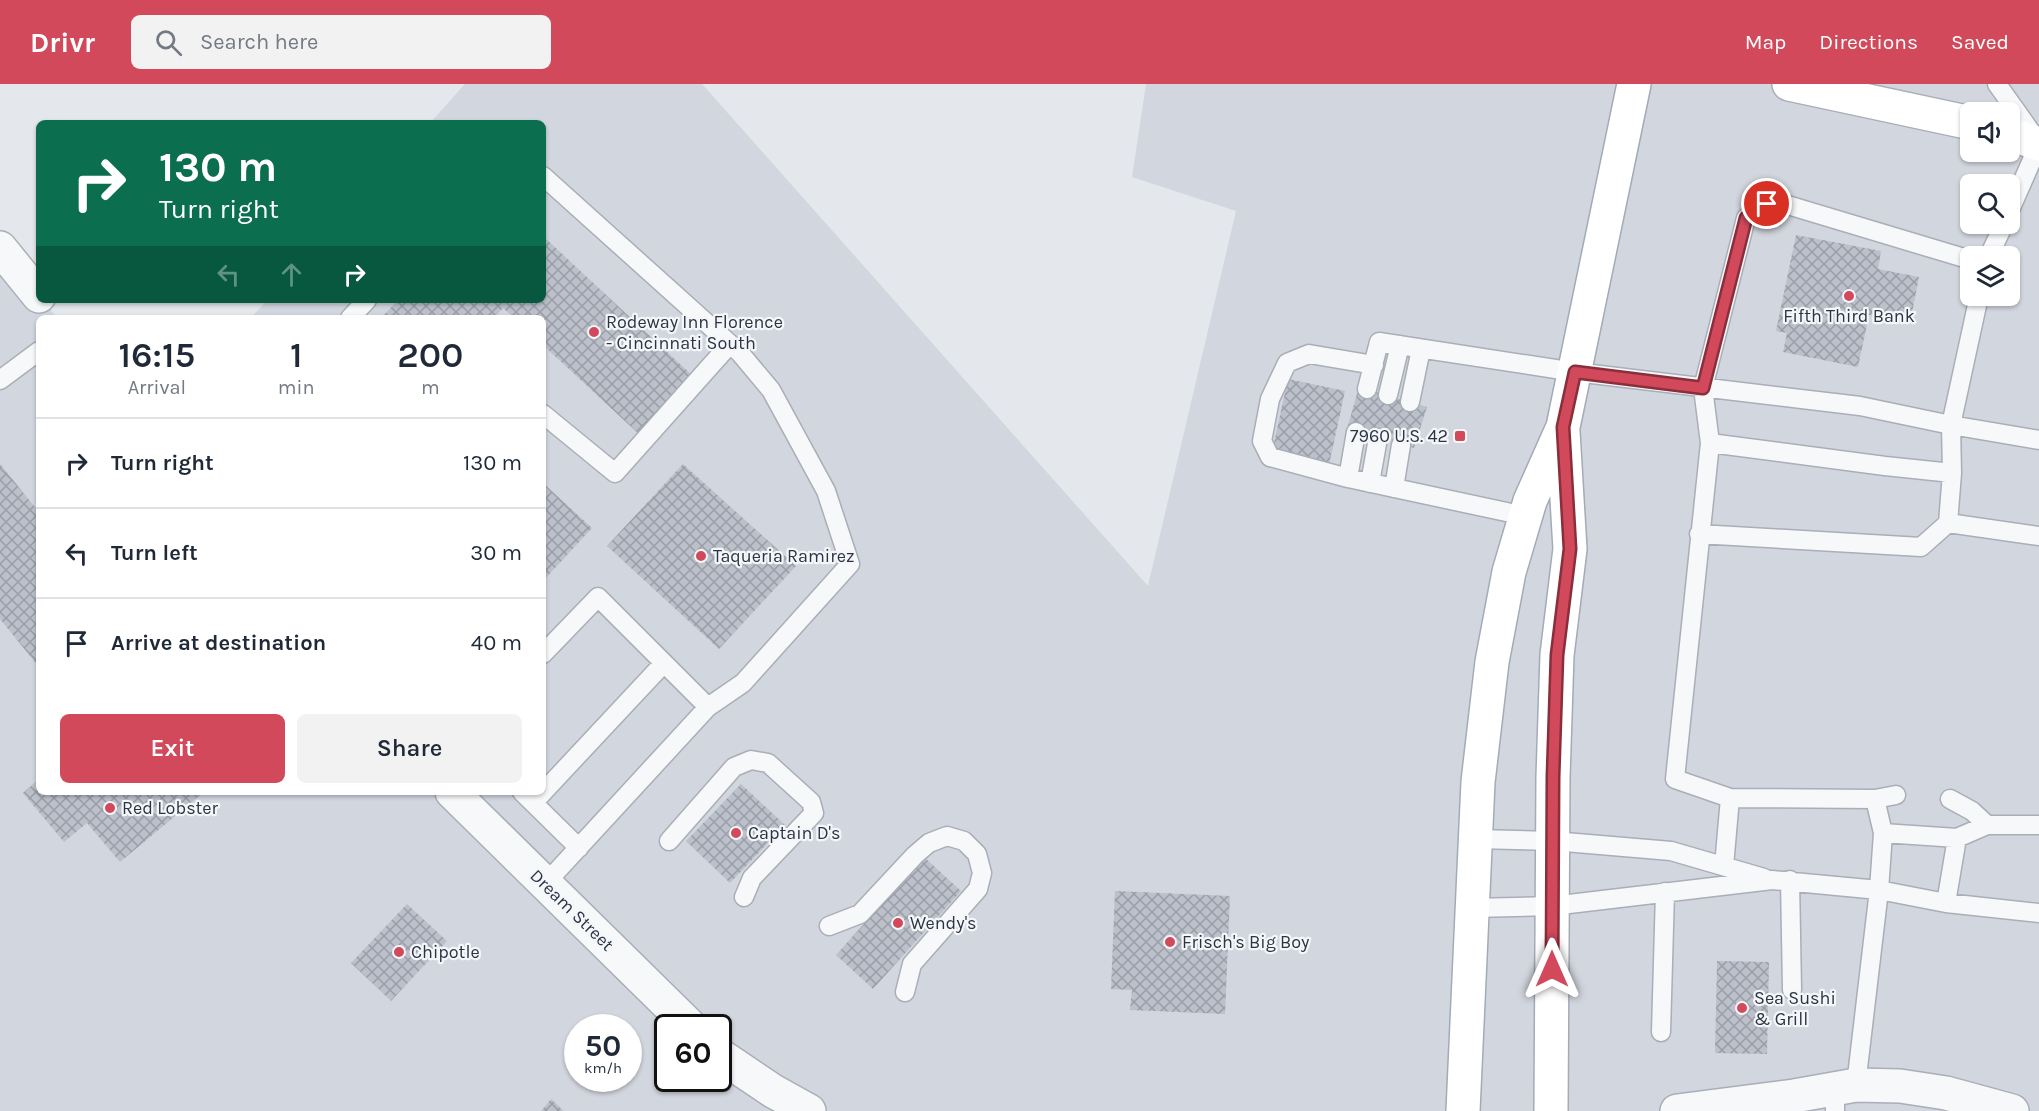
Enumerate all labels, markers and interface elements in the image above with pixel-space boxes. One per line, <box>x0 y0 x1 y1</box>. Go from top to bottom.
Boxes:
search box <box>131 15 551 69</box>
text: Drivr <box>30 26 95 59</box>
icon: search <box>152 26 185 59</box>
text: Search here <box>200 29 318 55</box>
text: Map <box>1745 30 1786 54</box>
text: Directions <box>1819 30 1918 54</box>
text: Saved <box>1951 30 2009 54</box>
map controls <box>1960 102 2020 306</box>
button: sound <box>1960 102 2020 162</box>
text: 130 m <box>159 142 277 192</box>
icon: right <box>60 144 138 222</box>
button: search <box>1960 174 2020 234</box>
pin <box>1741 178 1792 229</box>
icon: arrive <box>1750 187 1783 220</box>
text: Turn right <box>159 193 279 225</box>
button: layers <box>1960 246 2020 306</box>
icon: left <box>212 258 245 291</box>
icon: ahead <box>275 258 308 291</box>
icon: right <box>338 258 371 291</box>
marker: Fifth Third Bank <box>1842 289 1856 303</box>
place label: Fifth Third Bank <box>1783 305 1915 327</box>
place label: Rodeway Inn Florence - Cincinnati South <box>606 311 783 354</box>
marker: Rodeway Inn Florence - Cincinnati South <box>587 325 601 339</box>
text: 16:15 <box>119 334 195 376</box>
text: 1 <box>290 334 303 376</box>
text: 200 <box>397 334 463 376</box>
text: Arrival <box>128 376 186 399</box>
text: min <box>278 376 315 399</box>
text: m <box>421 376 440 399</box>
place label: 7960 U.S. 42 <box>1350 425 1448 447</box>
marker: 7960 U.S. 42 <box>1453 429 1467 443</box>
icon: right <box>60 447 93 480</box>
text: Turn right <box>111 450 214 476</box>
text: 130 m <box>463 450 522 476</box>
icon: left <box>60 537 93 570</box>
text: Turn left <box>111 540 198 566</box>
text: 30 m <box>470 540 522 566</box>
place label: Taqueria Ramirez <box>713 545 855 567</box>
marker: Taqueria Ramirez <box>694 549 708 563</box>
icon: arrive <box>60 627 93 660</box>
text: Arrive at destination <box>111 630 326 656</box>
text: 40 m <box>471 630 522 656</box>
button: Exit <box>60 714 285 783</box>
button: Share <box>297 714 522 783</box>
place label: Red Lobster <box>122 797 219 819</box>
marker: Red Lobster <box>103 801 117 815</box>
place label: Captain D's <box>748 822 840 844</box>
marker: Captain D's <box>729 826 743 840</box>
street label: Dream Street <box>525 865 619 956</box>
place label: Wendy's <box>910 912 977 934</box>
marker: Wendy's <box>891 916 905 930</box>
place label: Frisch's Big Boy <box>1182 931 1310 953</box>
marker: Frisch's Big Boy <box>1163 935 1177 949</box>
position arrow <box>1520 937 1584 1001</box>
place label: Chipotle <box>411 941 480 963</box>
marker: Chipotle <box>392 945 406 959</box>
place label: Sea Sushi & Grill <box>1754 987 1836 1030</box>
marker: Sea Sushi & Grill <box>1735 1001 1749 1015</box>
speed limit sign: 60 <box>654 1014 732 1092</box>
text: 50 <box>585 1028 621 1064</box>
text: km/h <box>584 1059 622 1077</box>

